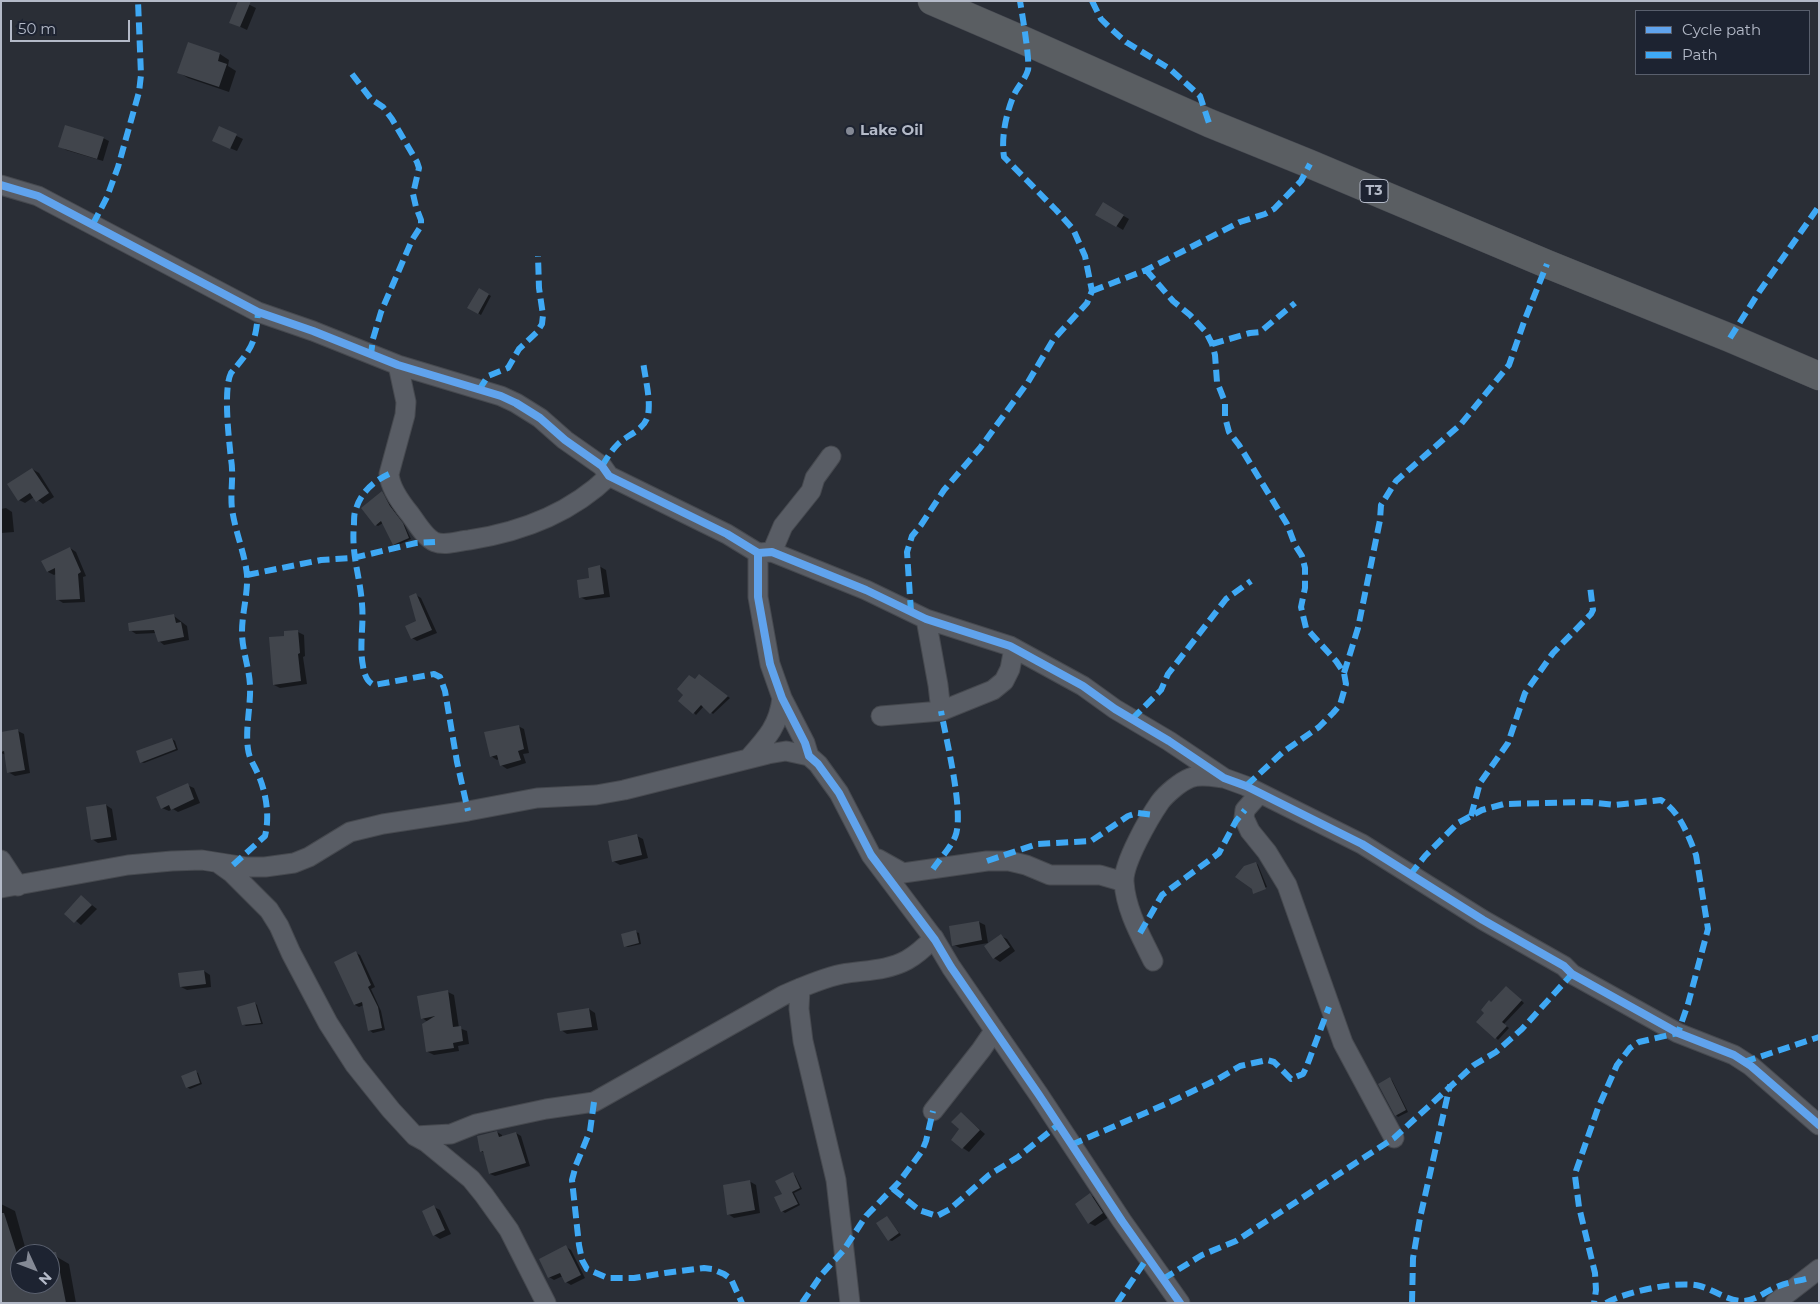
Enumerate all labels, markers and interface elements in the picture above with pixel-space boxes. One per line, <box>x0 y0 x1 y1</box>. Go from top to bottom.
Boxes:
scale bar <box>12 10 132 42</box>
legend <box>1635 10 1810 75</box>
text: 50 m <box>18 19 56 38</box>
text: Cycle path <box>1682 20 1761 39</box>
text: Path <box>1682 45 1718 64</box>
place label: Lake Oil <box>860 122 923 140</box>
marker: Lake Oil <box>844 125 856 137</box>
road number: T3 <box>1360 180 1388 202</box>
north arrow <box>10 1244 60 1294</box>
text: N <box>35 1268 56 1289</box>

